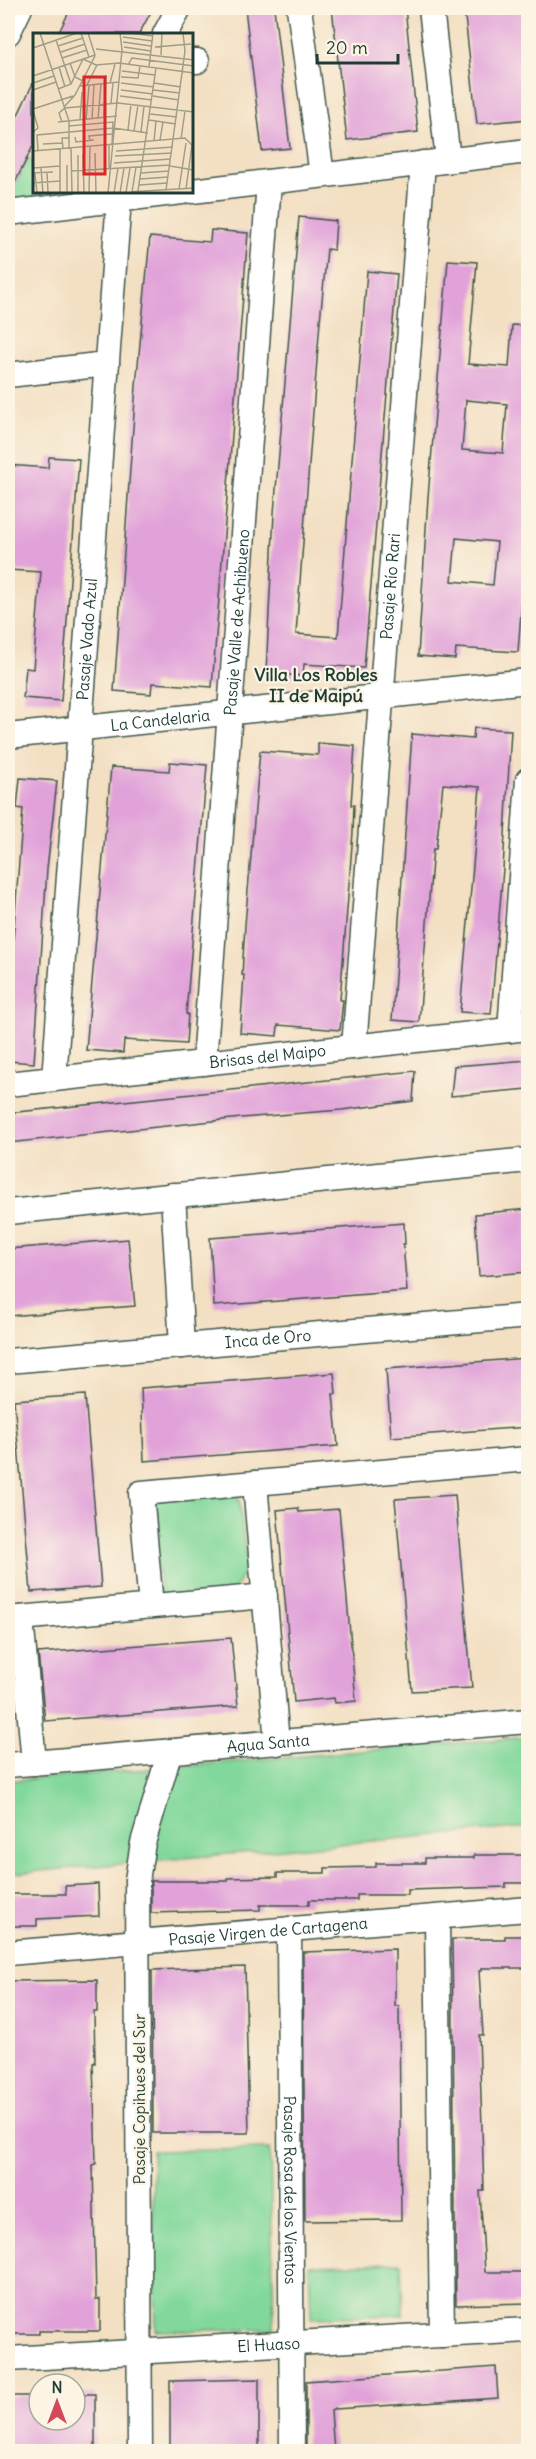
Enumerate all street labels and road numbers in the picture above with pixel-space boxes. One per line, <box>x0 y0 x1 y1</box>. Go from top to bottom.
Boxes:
street label: Pasaje Valle de Achibueno <box>220 528 253 716</box>
street label: Pasaje Río Rari <box>376 532 404 640</box>
street label: Pasaje Vado Azul <box>72 577 101 701</box>
street label: La Candelaria <box>109 705 211 735</box>
street label: Brisas del Maipo <box>208 1040 327 1072</box>
street label: Inca de Oro <box>224 1325 312 1352</box>
street label: Agua Santa <box>226 1730 310 1756</box>
street label: Pasaje Virgen de Cartagena <box>168 1913 368 1949</box>
street label: Pasaje Copihues del Sur <box>129 2013 149 2185</box>
street label: Pasaje Rosa de los Vientos <box>280 2096 301 2284</box>
street label: El Huaso <box>237 2333 301 2356</box>

